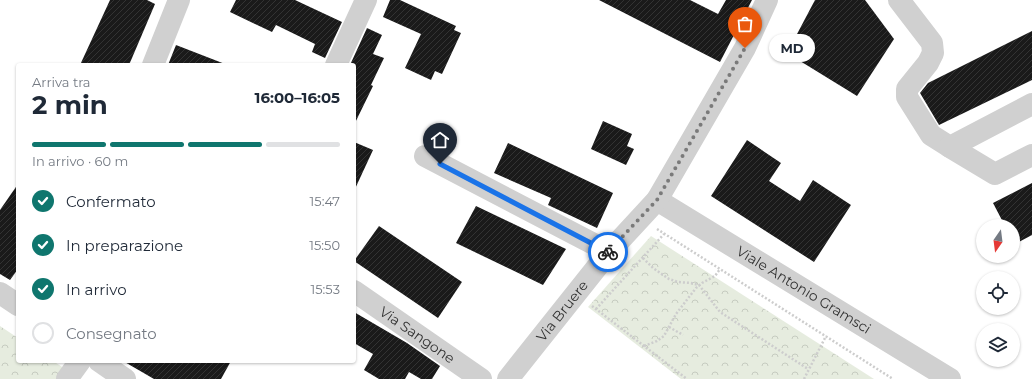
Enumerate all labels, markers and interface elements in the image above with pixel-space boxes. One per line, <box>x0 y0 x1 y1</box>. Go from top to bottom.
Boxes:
pin <box>728 7.0 762 48</box>
icon: bag <box>734 13 756 35</box>
callout: MD <box>769 34 815 62</box>
text: MD <box>780 40 804 56</box>
text: Arriva tra <box>32 74 91 90</box>
text: 16:00–16:05 <box>255 88 340 107</box>
text: 2 min <box>32 89 108 121</box>
pin <box>423 123 457 164</box>
icon: home <box>429 129 451 151</box>
text: In arrivo · 60 m <box>32 153 128 169</box>
icon: check <box>32 190 54 212</box>
text: Confermato <box>66 192 156 211</box>
text: 15:47 <box>310 193 340 209</box>
north arrow <box>976 219 1020 263</box>
map controls <box>976 219 1020 367</box>
courier <box>588 232 628 272</box>
icon: check <box>32 234 54 256</box>
text: In preparazione <box>66 236 183 255</box>
text: 15:50 <box>309 237 340 253</box>
icon: bike <box>597 241 619 263</box>
street label: Viale Antonio Gramsci <box>733 242 874 338</box>
button: locate <box>976 271 1020 315</box>
street label: Via Bruere <box>532 277 592 345</box>
icon: check <box>32 278 54 300</box>
text: In arrivo <box>66 280 127 299</box>
text: 15:53 <box>311 281 340 297</box>
street label: Via Sangone <box>376 302 459 367</box>
button: layers <box>976 323 1020 367</box>
text: Consegnato <box>66 324 157 343</box>

